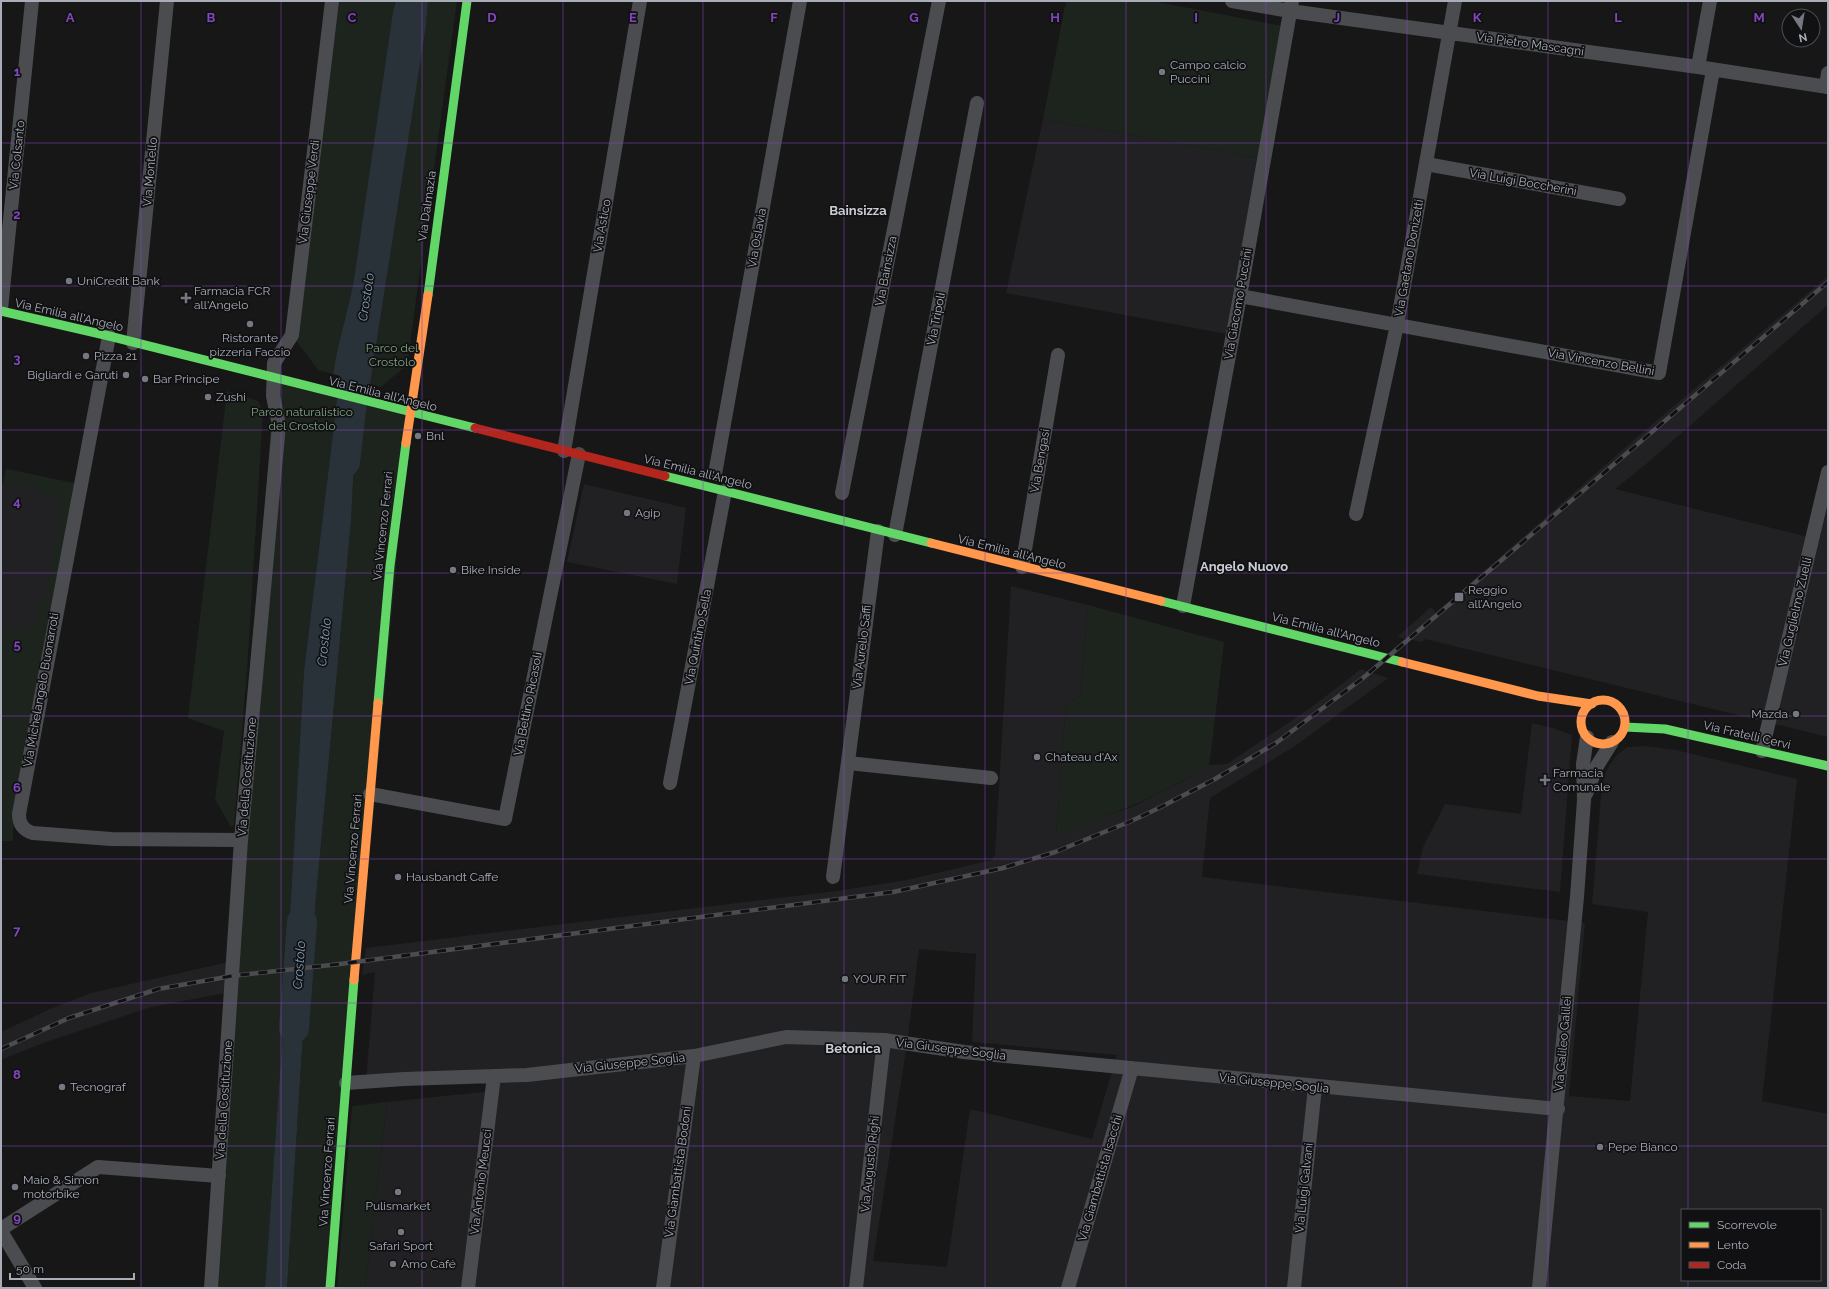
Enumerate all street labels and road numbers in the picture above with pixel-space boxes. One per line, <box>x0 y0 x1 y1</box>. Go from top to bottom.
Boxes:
street label: Via Pietro Mascagni <box>1475 30 1585 58</box>
street label: Via Colsanto <box>6 120 28 190</box>
street label: Via Montello <box>140 137 160 207</box>
street label: Via Giuseppe Verdi <box>296 139 322 245</box>
street label: Via Luigi Boccherini <box>1468 166 1578 198</box>
street label: Via Dalmazia <box>415 170 439 242</box>
street label: Via Astico <box>590 198 614 254</box>
street label: Via Gaetano Donizetti <box>1392 198 1426 318</box>
street label: Via Oslavia <box>745 207 769 269</box>
street label: Via Bainsizza <box>872 235 900 307</box>
street label: Via Giacomo Puccini <box>1221 247 1255 361</box>
street label: Via Tripoli <box>924 291 948 347</box>
street label: Via Emilia all'Angelo <box>13 296 125 334</box>
street label: Via Vincenzo Bellini <box>1547 346 1655 378</box>
street label: Via Emilia all'Angelo <box>327 374 439 414</box>
street label: Via Bengasi <box>1027 428 1053 494</box>
street label: Via Emilia all'Angelo <box>642 452 754 492</box>
street label: Via Vincenzo Ferrari <box>370 471 396 581</box>
street label: Via Emilia all'Angelo <box>956 532 1068 572</box>
street label: Via Guglielmo Zuelli <box>1776 556 1814 668</box>
street label: Via Quintino Sella <box>682 588 714 686</box>
street label: Via Aurelio Saffi <box>850 604 874 690</box>
street label: Via Emilia all'Angelo <box>1270 610 1382 650</box>
street label: Via Michelangelo Buonarroti <box>21 612 61 768</box>
street label: Via Bettino Ricasoli <box>511 651 545 757</box>
street label: Via della Costituzione <box>235 717 259 837</box>
street label: Via Fratelli Cervi <box>1702 718 1792 752</box>
street label: Via Vincenzo Ferrari <box>341 794 365 904</box>
street label: Via Galileo Galilei <box>1552 996 1574 1092</box>
street label: Via Giuseppe Soglia <box>895 1035 1007 1063</box>
street label: Via della Costituzione <box>213 1040 235 1160</box>
street label: Via Giuseppe Soglia <box>574 1050 686 1076</box>
street label: Via Giuseppe Soglia <box>1218 1070 1330 1096</box>
street label: Via Giambattista Bodoni <box>662 1105 694 1239</box>
street label: Via Giambattista Isacchi <box>1075 1113 1125 1243</box>
street label: Via Augusto Righi <box>858 1115 882 1213</box>
street label: Via Vincenzo Ferrari <box>316 1117 338 1227</box>
street label: Via Antonio Meucci <box>468 1128 494 1236</box>
street label: Via Luigi Galvani <box>1292 1142 1316 1234</box>

